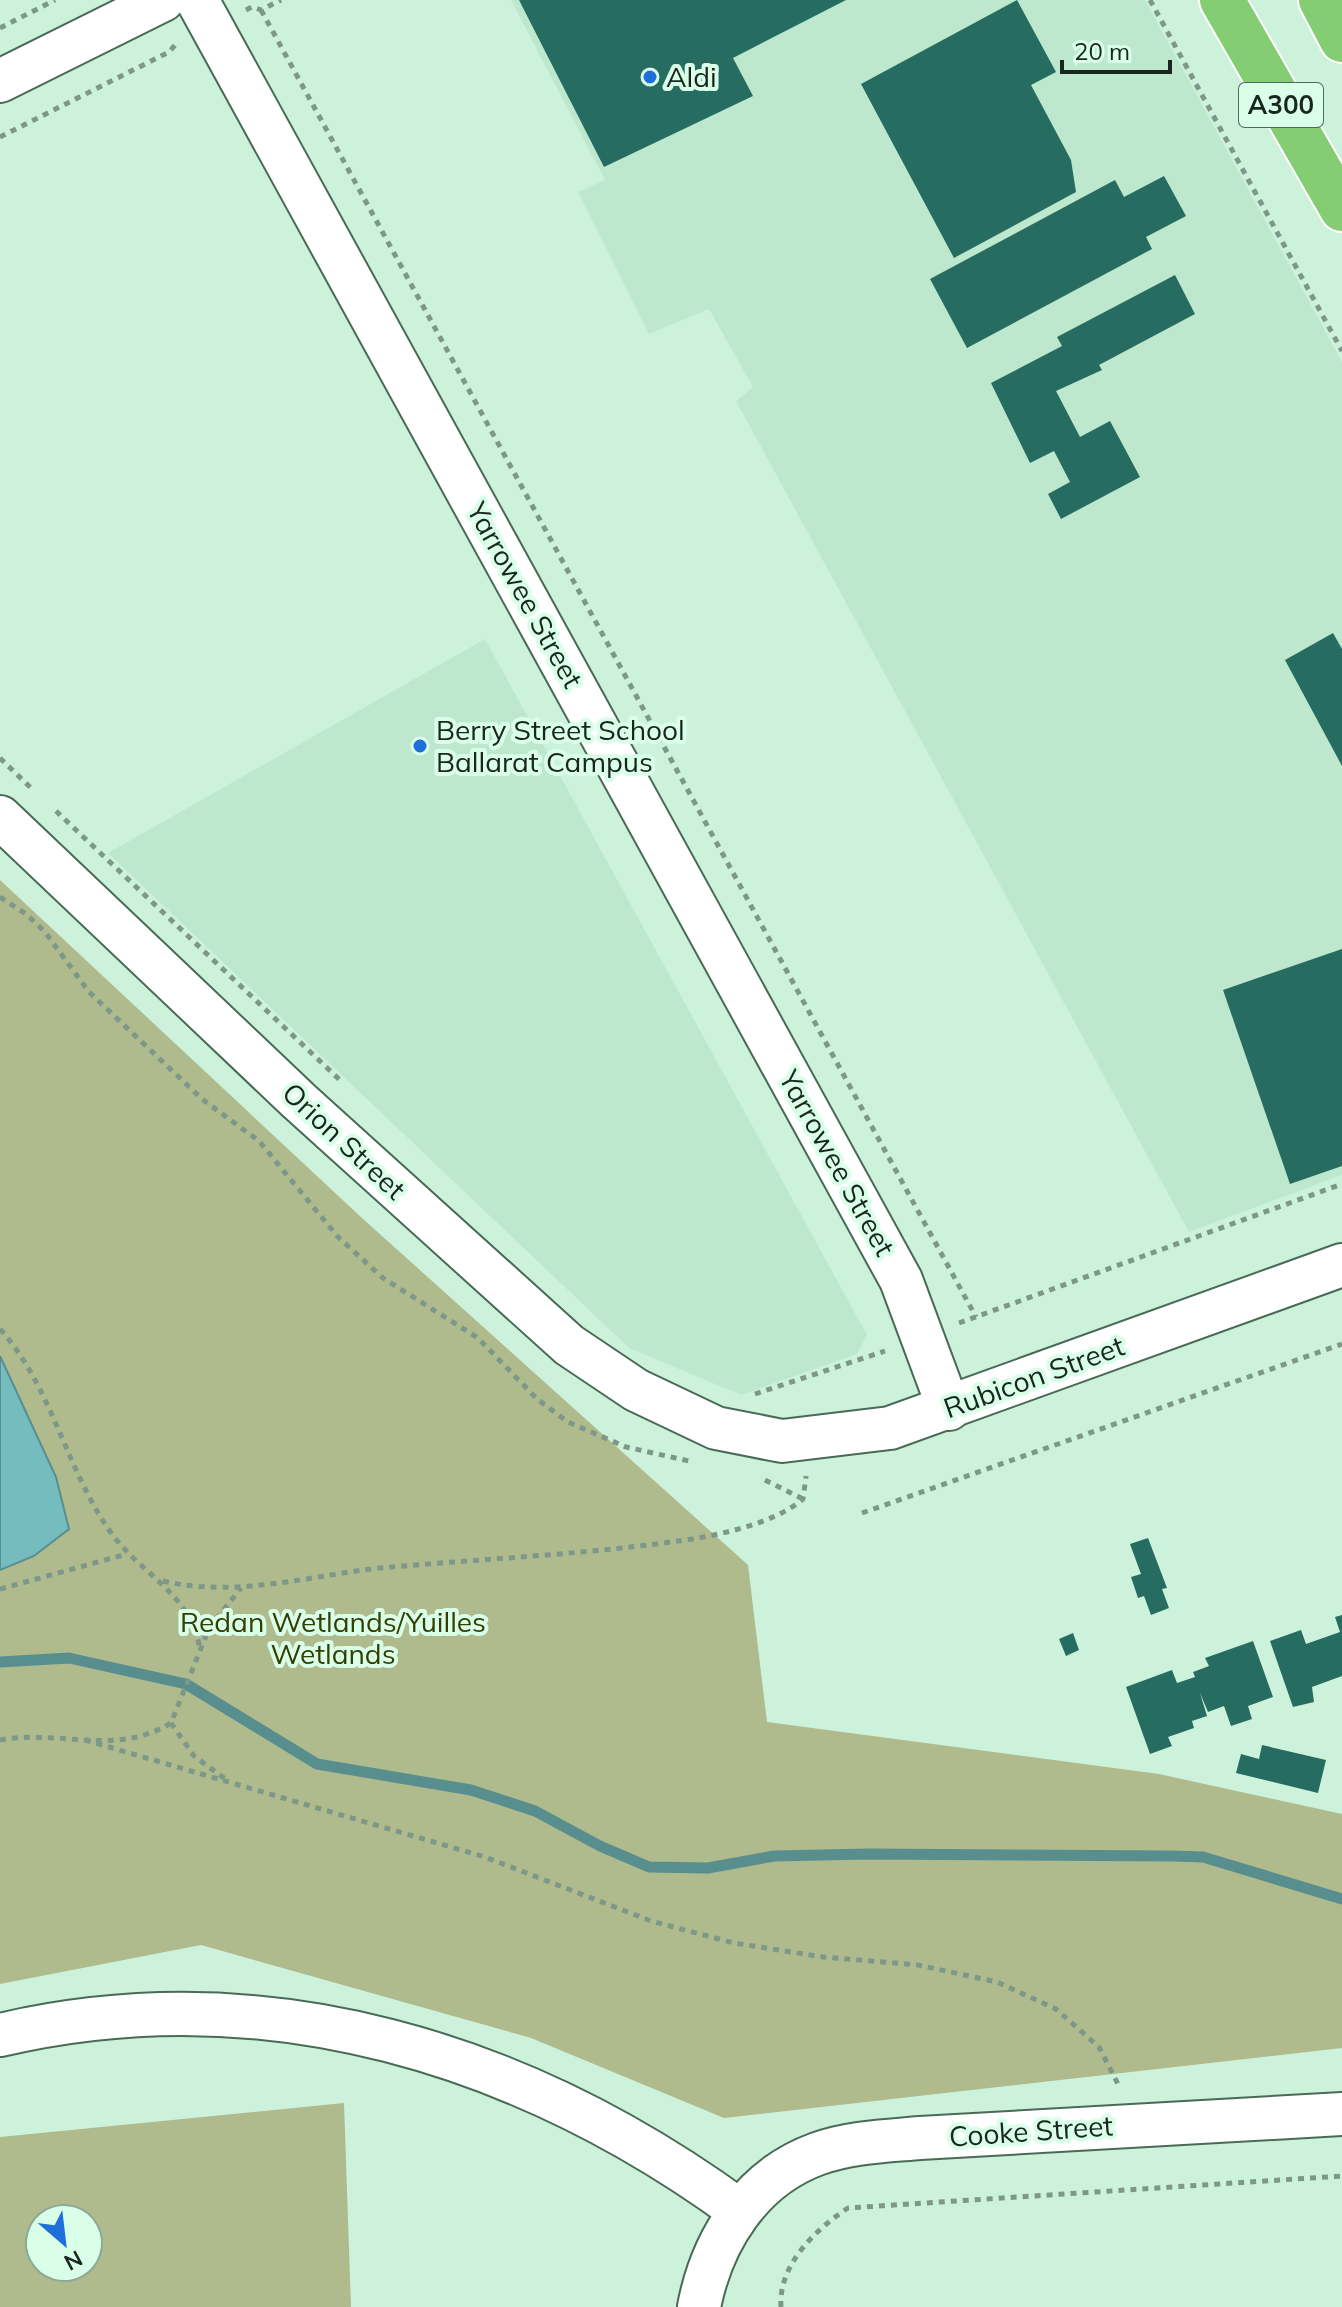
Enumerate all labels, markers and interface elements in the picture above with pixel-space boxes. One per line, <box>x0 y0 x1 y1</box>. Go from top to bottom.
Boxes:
scale bar <box>1062 24 1170 74</box>
text: 20 m <box>1074 36 1130 66</box>
place label: Aldi <box>666 59 717 94</box>
marker: Aldi <box>641 68 659 86</box>
road number: A300 <box>1239 83 1323 127</box>
street label: Yarrowee Street <box>459 495 591 694</box>
place label: Berry Street School Ballarat Campus <box>436 712 685 779</box>
marker: Berry Street School Ballarat Campus <box>411 737 429 755</box>
street label: Yarrowee Street <box>771 1063 903 1262</box>
street label: Orion Street <box>276 1075 413 1207</box>
street label: Rubicon Street <box>939 1328 1129 1425</box>
park label: Redan Wetlands/Yuilles Wetlands <box>180 1604 486 1671</box>
street label: Cooke Street <box>948 2107 1114 2154</box>
north arrow <box>24 2203 104 2283</box>
text: N <box>59 2244 87 2277</box>

